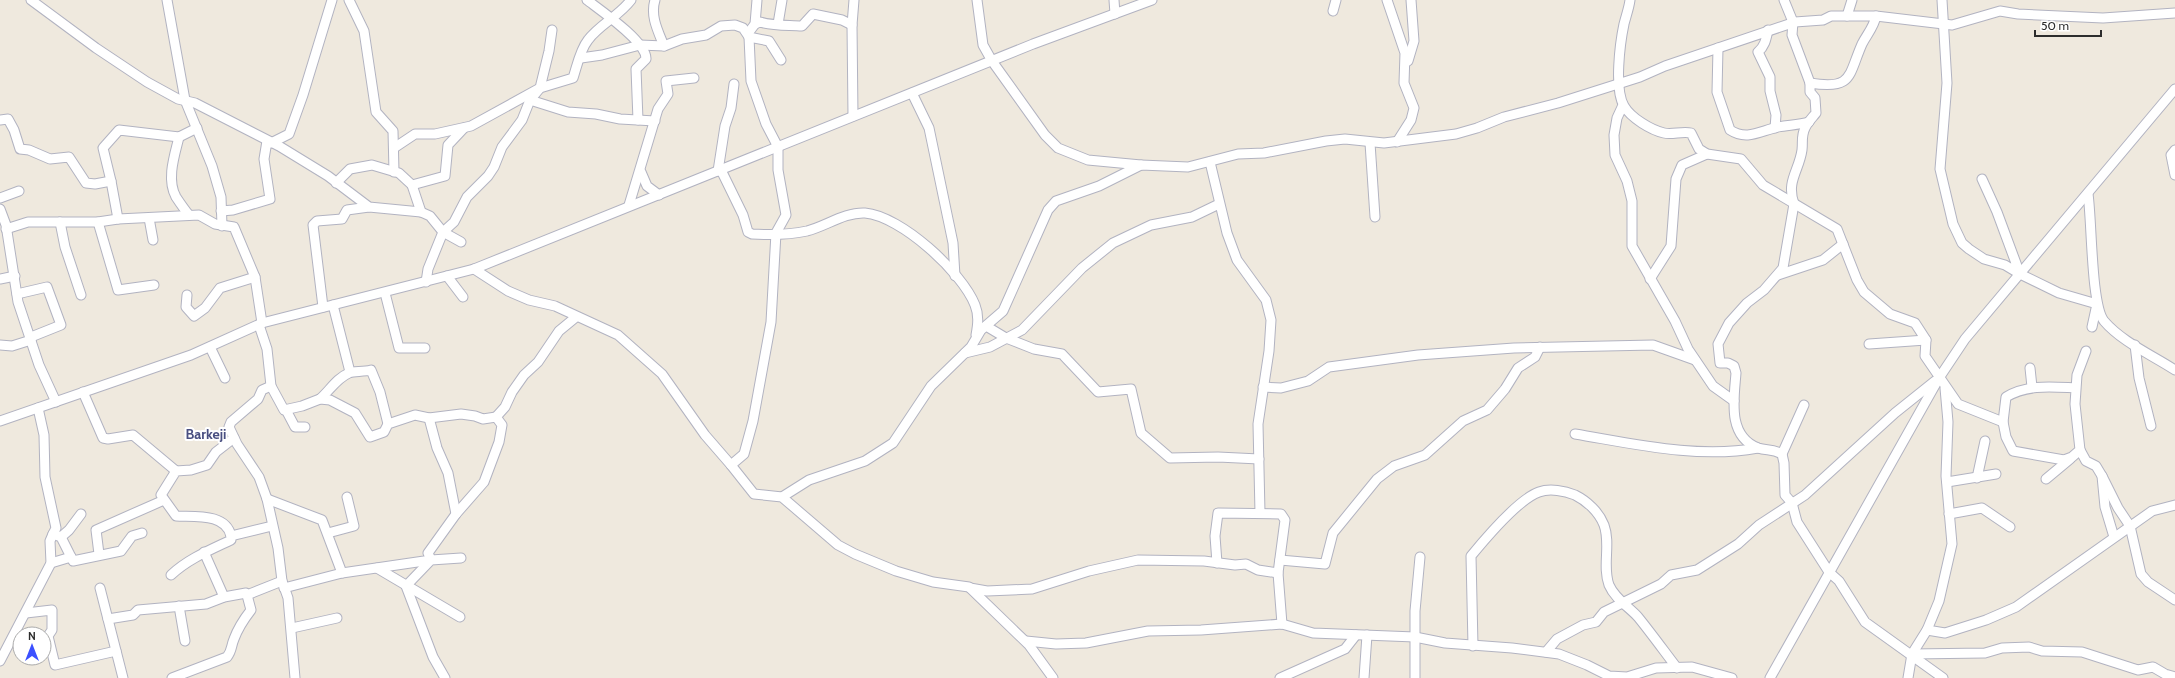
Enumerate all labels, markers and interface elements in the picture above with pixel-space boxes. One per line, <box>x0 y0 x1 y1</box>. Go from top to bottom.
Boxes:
scale bar <box>2035 12 2101 38</box>
text: 50 m <box>2041 18 2069 33</box>
district label: Barkeji <box>186 425 226 443</box>
north arrow <box>12 626 52 666</box>
text: N <box>28 629 36 643</box>

